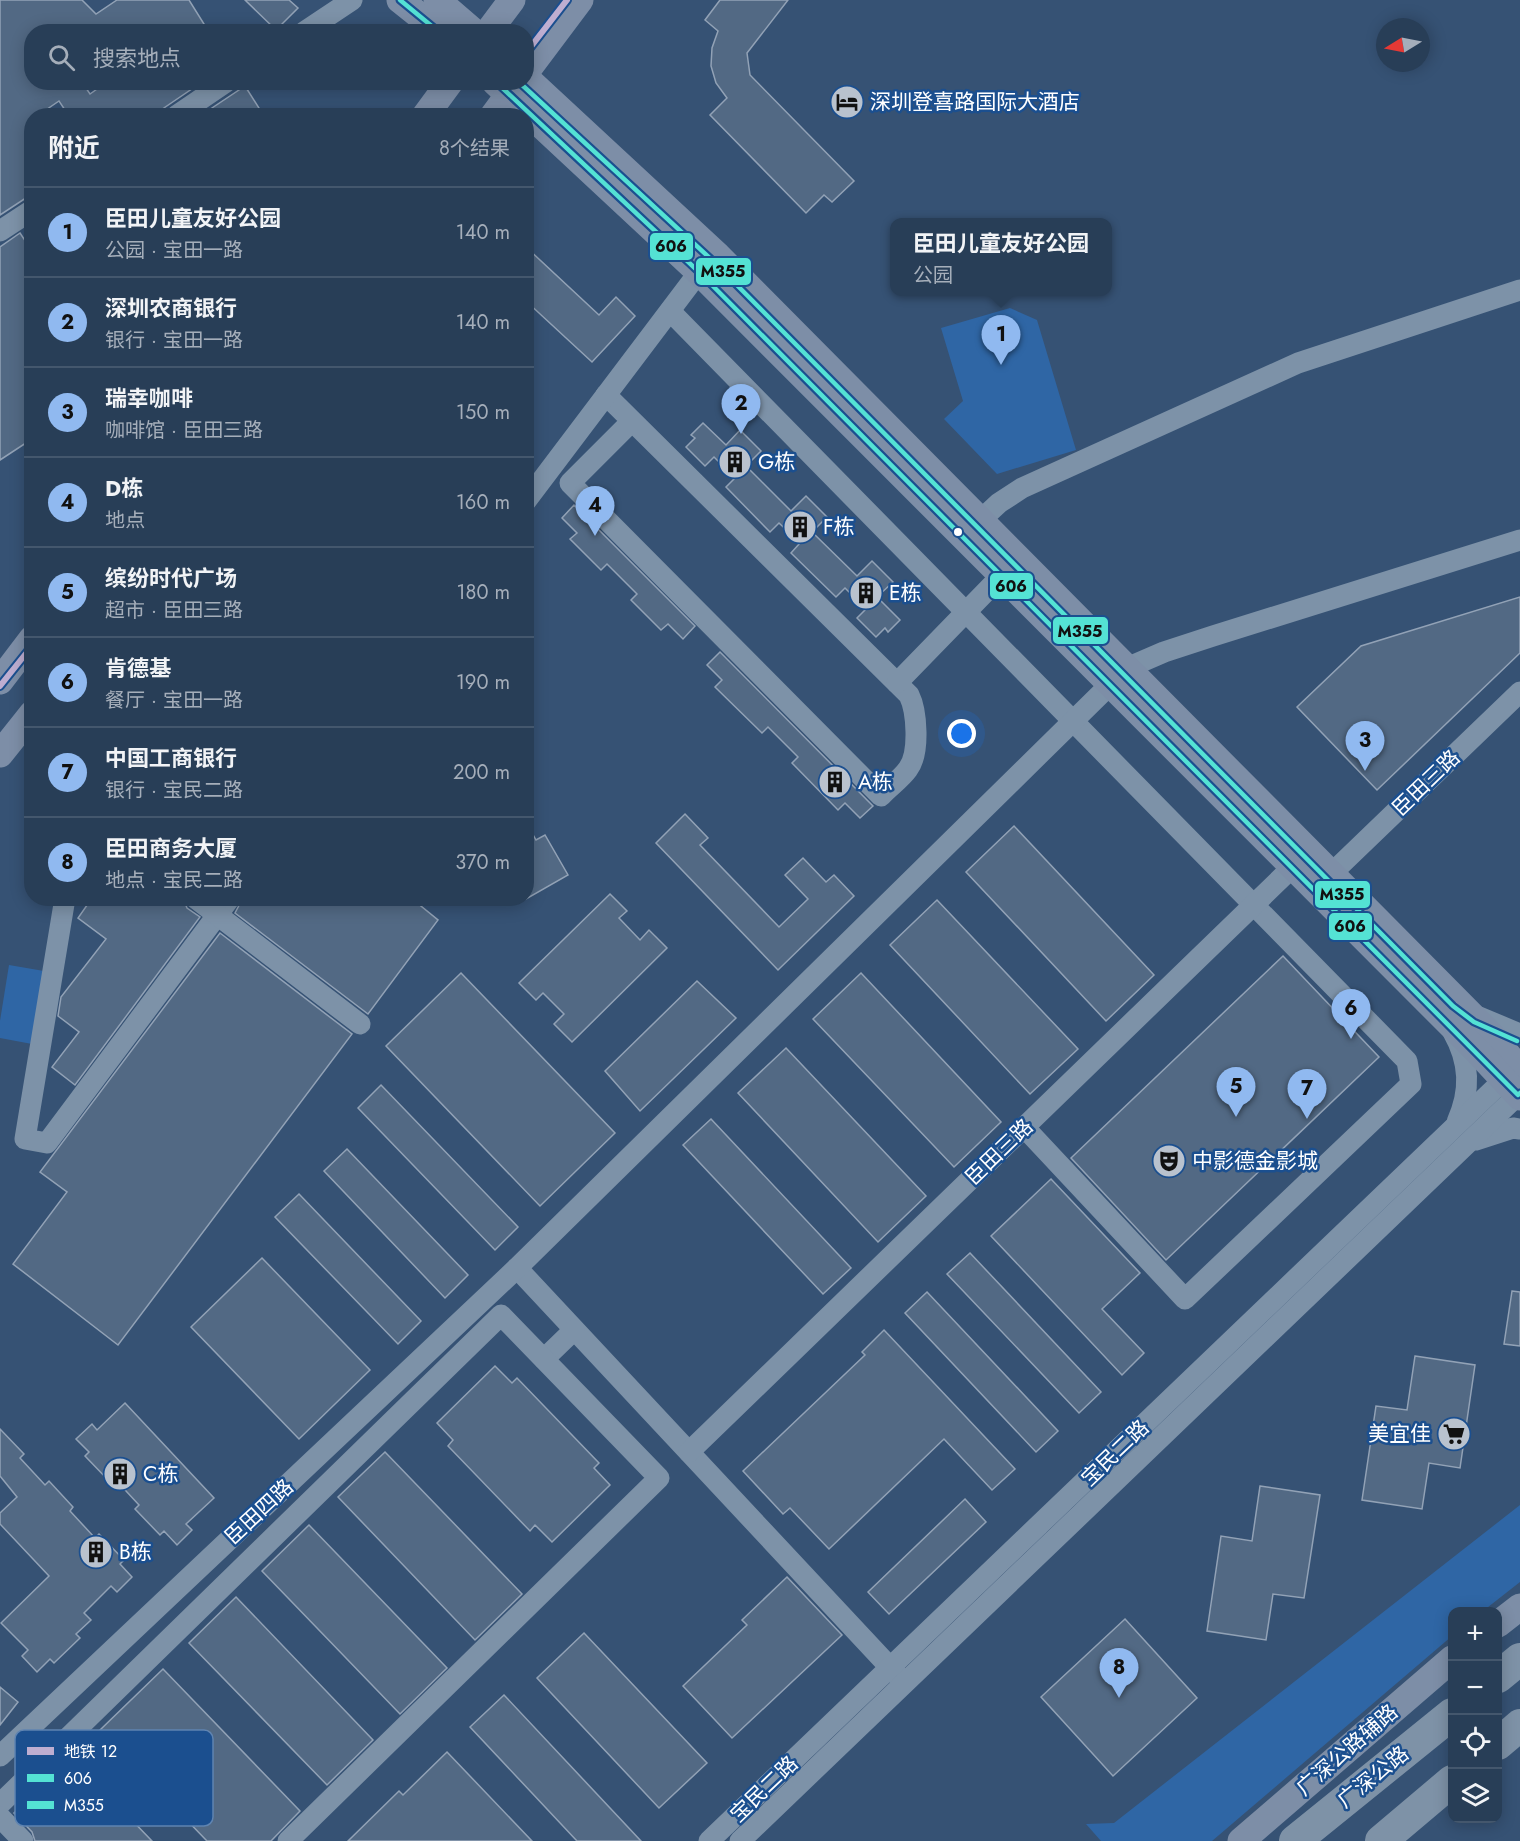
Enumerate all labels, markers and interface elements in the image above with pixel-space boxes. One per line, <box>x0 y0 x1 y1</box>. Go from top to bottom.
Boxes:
north arrow <box>1376 18 1430 72</box>
search box <box>24 24 534 90</box>
icon: search <box>45 41 78 74</box>
text: 搜索地点 <box>93 42 181 74</box>
hotel icon: 深圳登喜路国际大酒店 <box>829 84 865 120</box>
place label: 深圳登喜路国际大酒店 <box>870 87 1080 117</box>
text: 附近 <box>48 129 100 167</box>
text: 8个结果 <box>439 134 510 163</box>
text: 臣田儿童友好公园 <box>105 202 281 234</box>
text: 1 <box>62 218 73 247</box>
text: 140 m <box>456 218 510 247</box>
popup <box>890 218 1112 296</box>
text: 臣田儿童友好公园 <box>913 227 1089 259</box>
line badge: 606 <box>649 232 694 261</box>
text: 606 <box>655 235 687 258</box>
text: 公园 · 宝田一路 <box>105 236 243 265</box>
line badge: M355 <box>695 257 752 286</box>
text: M355 <box>701 260 745 283</box>
text: 公园 <box>913 261 953 290</box>
text: 深圳农商银行 <box>105 292 237 324</box>
text: 2 <box>61 308 74 337</box>
text: 140 m <box>456 308 510 337</box>
pin: 1 <box>982 316 1020 365</box>
text: 银行 · 宝田一路 <box>105 326 243 355</box>
text: 瑞幸咖啡 <box>105 382 193 414</box>
pin: 2 <box>722 384 760 434</box>
text: 3 <box>61 398 74 427</box>
text: 150 m <box>456 398 510 427</box>
text: 咖啡馆 · 臣田三路 <box>105 416 263 445</box>
building icon: G栋 <box>717 444 753 480</box>
place label: G栋 <box>758 447 795 477</box>
text: D栋 <box>105 472 143 504</box>
pin: 4 <box>576 486 614 536</box>
text: 4 <box>61 488 74 517</box>
text: 160 m <box>456 488 510 517</box>
text: 地点 <box>105 506 145 535</box>
building icon: F栋 <box>782 509 818 545</box>
place label: F栋 <box>823 512 855 542</box>
unlabelled marker <box>952 526 964 538</box>
text: 缤纷时代广场 <box>105 562 237 594</box>
line badge: 606 <box>989 572 1034 600</box>
building icon: E栋 <box>848 575 884 611</box>
text: 606 <box>995 575 1027 598</box>
text: 5 <box>61 578 74 607</box>
text: 180 m <box>456 578 510 607</box>
place label: E栋 <box>889 578 922 608</box>
text: 超市 · 臣田三路 <box>105 596 243 625</box>
line badge: M355 <box>1052 616 1109 645</box>
text: M355 <box>1058 620 1102 643</box>
text: 肯德基 <box>105 652 171 684</box>
text: 6 <box>61 668 74 697</box>
text: 190 m <box>456 668 510 697</box>
text: 餐厅 · 宝田一路 <box>105 686 243 715</box>
your location <box>947 719 976 748</box>
pin: 3 <box>1346 722 1384 771</box>
text: 中国工商银行 <box>105 742 237 774</box>
street label: 臣田三路 <box>1385 743 1467 823</box>
text: 7 <box>61 758 74 787</box>
text: 200 m <box>453 758 510 787</box>
building icon: A栋 <box>817 764 853 800</box>
place label: A栋 <box>858 767 893 797</box>
text: 银行 · 宝民二路 <box>105 776 243 805</box>
text: 臣田商务大厦 <box>105 832 237 864</box>
text: 8 <box>61 848 74 877</box>
text: 370 m <box>455 848 510 877</box>
text: 地点 · 宝民二路 <box>105 866 243 895</box>
line badge: M355 <box>1314 880 1371 909</box>
text: M355 <box>1320 883 1364 906</box>
line badge: 606 <box>1328 912 1373 941</box>
text: 606 <box>1334 915 1366 938</box>
pin: 6 <box>1332 990 1370 1039</box>
pin: 5 <box>1216 1068 1256 1117</box>
pin: 7 <box>1288 1070 1326 1119</box>
street label: 臣田三路 <box>958 1112 1040 1192</box>
theatre icon: 中影德金影城 <box>1151 1143 1187 1179</box>
place label: 中影德金影城 <box>1192 1146 1318 1176</box>
street label: 宝民二路 <box>1074 1413 1156 1493</box>
supermarket icon: 美宜佳 <box>1436 1416 1472 1452</box>
place label: 美宜佳 <box>1368 1419 1431 1449</box>
building icon: C栋 <box>102 1456 138 1492</box>
place label: C栋 <box>143 1459 178 1489</box>
street label: 臣田四路 <box>218 1472 300 1552</box>
building icon: B栋 <box>78 1534 114 1570</box>
place label: B栋 <box>119 1537 152 1567</box>
map controls <box>1448 1607 1502 1823</box>
button: + <box>1448 1607 1502 1661</box>
pin: 8 <box>1100 1648 1138 1698</box>
button: − <box>1448 1661 1502 1715</box>
street label: 广深公路辅路 <box>1291 1699 1403 1801</box>
button: locate <box>1448 1715 1502 1769</box>
legend <box>15 1730 213 1826</box>
text: 地铁 12 <box>64 1740 117 1763</box>
street label: 广深公路 <box>1332 1741 1414 1813</box>
street label: 宝民二路 <box>723 1749 805 1829</box>
text: 606 <box>64 1767 92 1790</box>
button: layers <box>1448 1769 1502 1823</box>
text: M355 <box>64 1794 104 1817</box>

